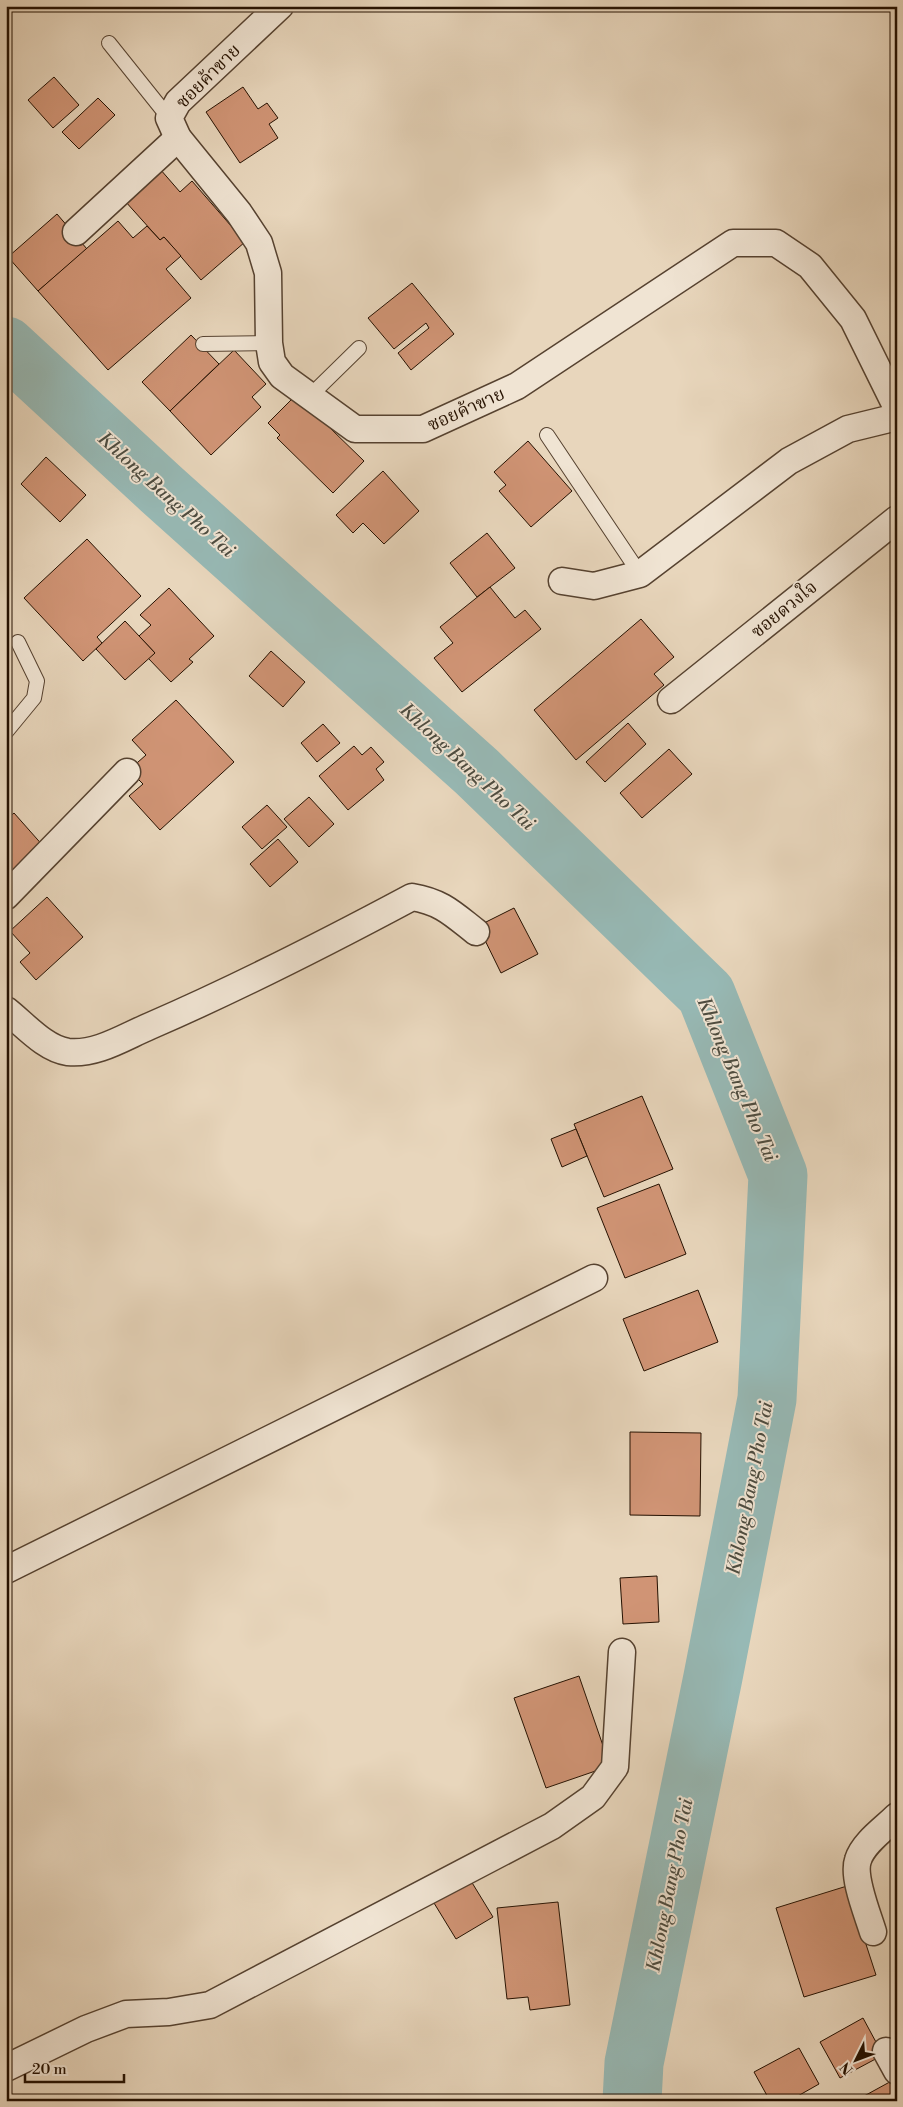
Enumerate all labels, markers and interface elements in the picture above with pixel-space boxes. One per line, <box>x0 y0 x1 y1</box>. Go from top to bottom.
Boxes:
street label: ซอยค้าขาย <box>171 39 246 114</box>
street label: ซอยค้าขาย <box>424 382 508 437</box>
water label: Khlong Bang Pho Tai <box>93 427 240 563</box>
street label: ซอยดวงใจ <box>746 575 822 643</box>
water label: Khlong Bang Pho Tai <box>395 698 540 836</box>
water label: Khlong Bang Pho Tai <box>692 993 783 1165</box>
water label: Khlong Bang Pho Tai <box>721 1399 779 1577</box>
water label: Khlong Bang Pho Tai <box>641 1796 699 1974</box>
north arrow <box>830 2034 880 2084</box>
scale bar <box>25 2052 124 2084</box>
text: N <box>837 2058 857 2078</box>
text: 20 m <box>32 2060 67 2079</box>

